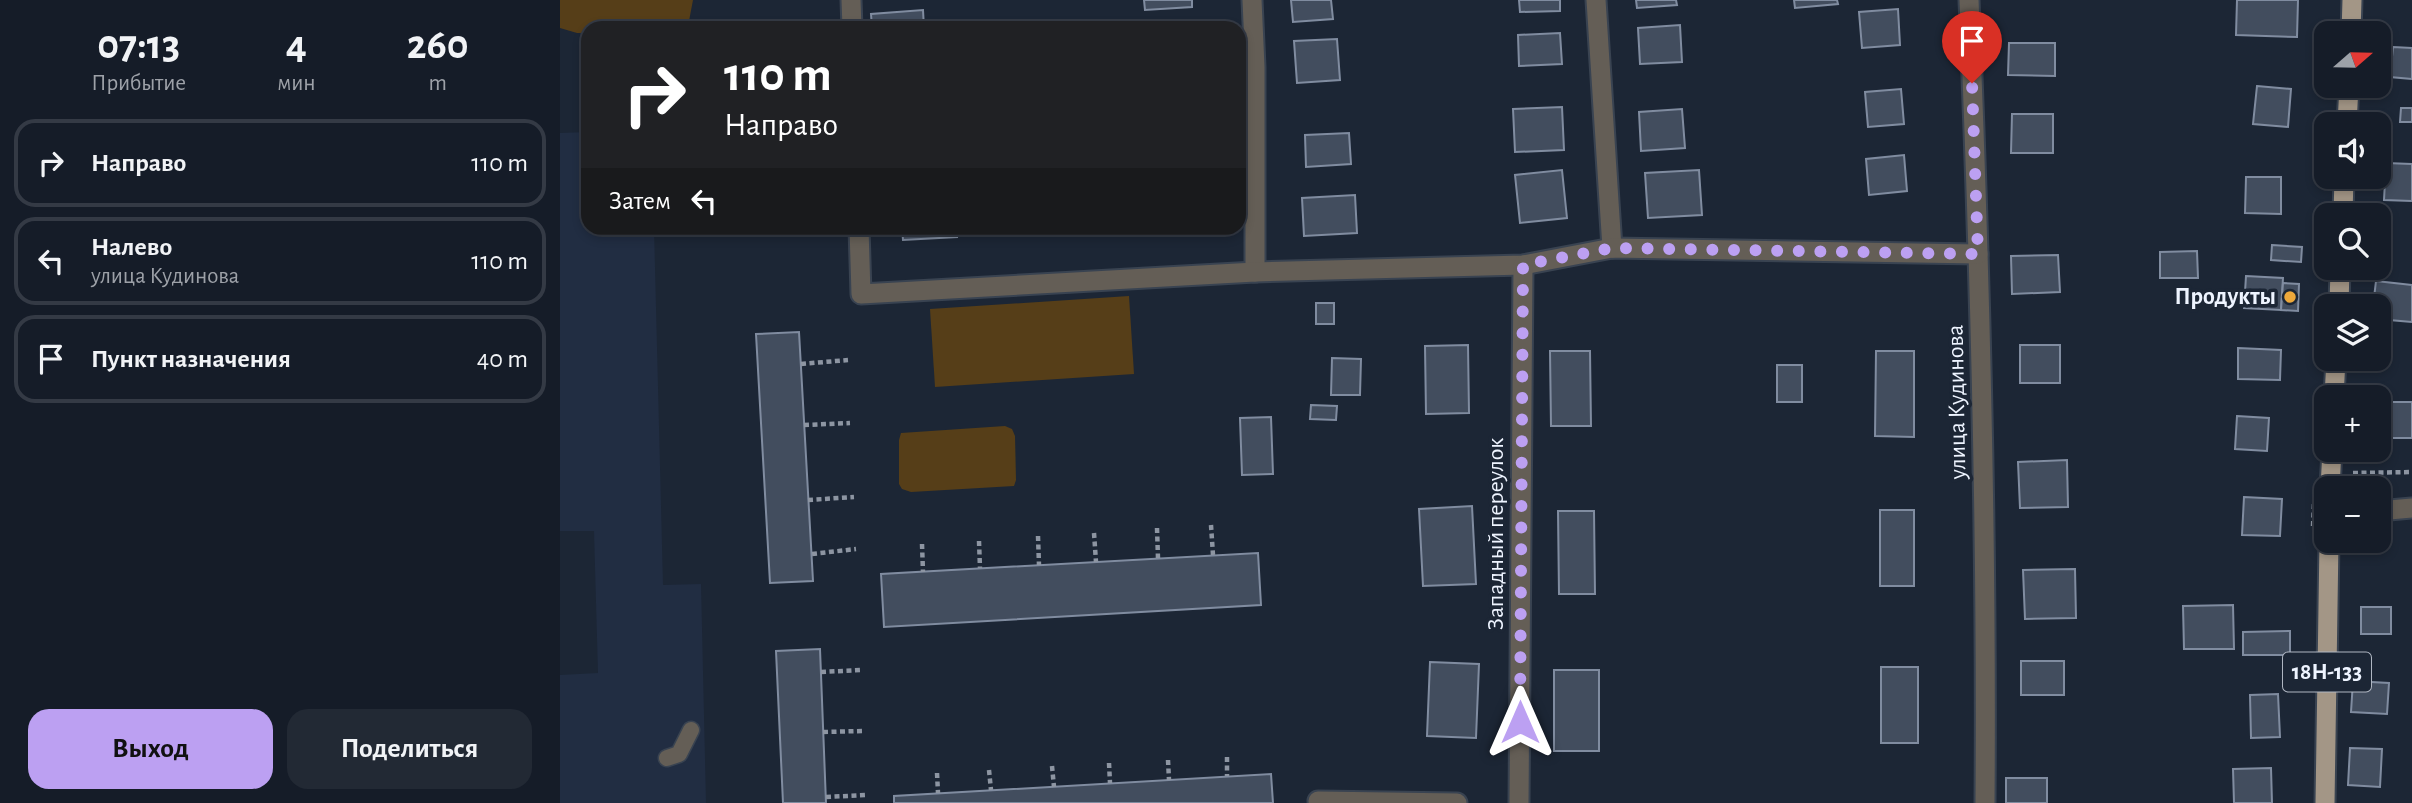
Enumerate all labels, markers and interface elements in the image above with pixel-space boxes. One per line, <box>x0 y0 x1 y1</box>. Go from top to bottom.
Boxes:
pin <box>1942 11 2002 83</box>
north arrow <box>2314 21 2390 98</box>
map controls <box>2314 21 2391 553</box>
icon: arrive <box>1953 22 1991 60</box>
text: 07:13 <box>97 24 180 66</box>
text: 4 <box>286 24 307 66</box>
text: 260 <box>407 24 469 66</box>
icon: right <box>609 49 700 140</box>
text: 110 m <box>724 51 832 100</box>
text: Прибытие <box>91 72 186 95</box>
text: мин <box>277 72 316 95</box>
text: m <box>429 72 447 95</box>
text: Направо <box>724 109 838 141</box>
button: sound <box>2314 112 2391 189</box>
icon: right <box>32 144 70 182</box>
text: Направо <box>91 150 186 176</box>
text: 110 m <box>471 150 528 176</box>
icon: left <box>685 182 723 220</box>
text: Затем <box>609 188 671 214</box>
button: search <box>2314 203 2391 280</box>
text: Налево <box>91 234 172 260</box>
icon: left <box>32 242 70 280</box>
text: 110 m <box>471 248 528 274</box>
text: улица Кудинова <box>91 265 239 288</box>
place label: Продукты <box>2175 285 2276 309</box>
marker: Продукты <box>2282 289 2298 305</box>
button: layers <box>2314 294 2391 371</box>
street label: улица Кудинова <box>1944 324 1970 481</box>
icon: arrive <box>32 340 70 378</box>
text: Пункт назначения <box>91 346 291 372</box>
text: 40 m <box>477 346 528 372</box>
button: + <box>2314 385 2391 462</box>
street label: Западный переулок <box>1484 438 1508 630</box>
button: − <box>2314 476 2391 553</box>
road number: 18Н-133 <box>2283 652 2371 692</box>
position arrow <box>1483 685 1557 759</box>
button: Выход <box>28 709 273 789</box>
button: Поделиться <box>287 709 532 789</box>

